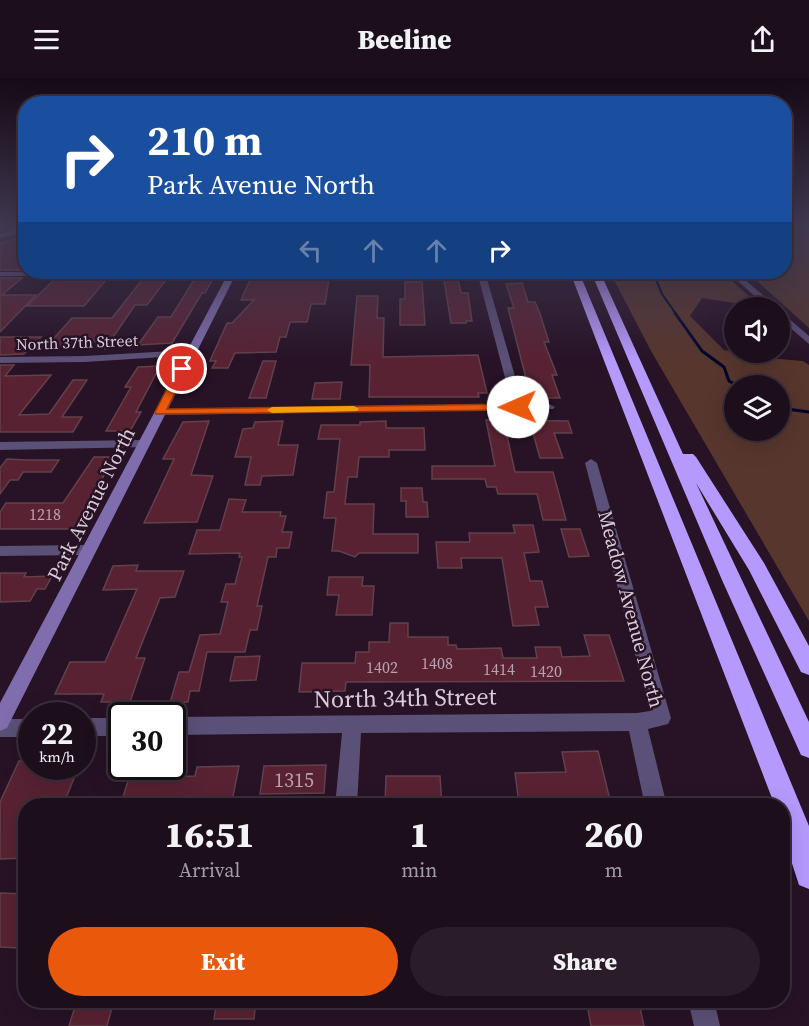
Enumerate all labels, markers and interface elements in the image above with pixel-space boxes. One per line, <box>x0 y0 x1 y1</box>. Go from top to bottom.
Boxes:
text: Beeline <box>357 21 452 58</box>
icon: menu <box>30 23 63 56</box>
icon: share <box>746 23 779 56</box>
text: 210 m <box>147 111 262 169</box>
icon: right <box>48 120 126 198</box>
text: Park Avenue North <box>147 166 375 203</box>
icon: left <box>294 234 327 267</box>
icon: ahead <box>357 234 390 267</box>
icon: ahead <box>420 234 453 267</box>
icon: right <box>483 234 516 267</box>
map controls <box>724 297 790 441</box>
button: sound <box>724 297 790 363</box>
street label: North 37th Street <box>16 329 139 355</box>
pin <box>156 343 207 394</box>
icon: arrive <box>165 352 198 385</box>
position arrow <box>486 375 550 439</box>
button: layers <box>724 375 790 441</box>
street label: Park Avenue North <box>40 422 142 586</box>
house number: 1218 <box>29 503 61 525</box>
street label: Meadow Avenue North <box>591 507 671 711</box>
house number: 1408 <box>421 652 453 674</box>
house number: 1402 <box>366 656 398 678</box>
house number: 1414 <box>483 658 515 680</box>
house number: 1420 <box>530 660 562 682</box>
street label: North 34th Street <box>313 679 497 716</box>
speed limit sign: 30 <box>108 702 186 780</box>
text: 22 <box>41 713 73 754</box>
text: km/h <box>39 746 75 767</box>
house number: 1315 <box>274 766 314 794</box>
text: 16:51 <box>165 810 255 859</box>
text: 1 <box>409 810 429 859</box>
text: 260 <box>584 810 643 859</box>
text: Arrival <box>179 856 241 884</box>
text: min <box>401 856 437 884</box>
text: m <box>605 856 623 884</box>
button: Exit <box>48 927 398 996</box>
button: Share <box>410 927 760 996</box>

